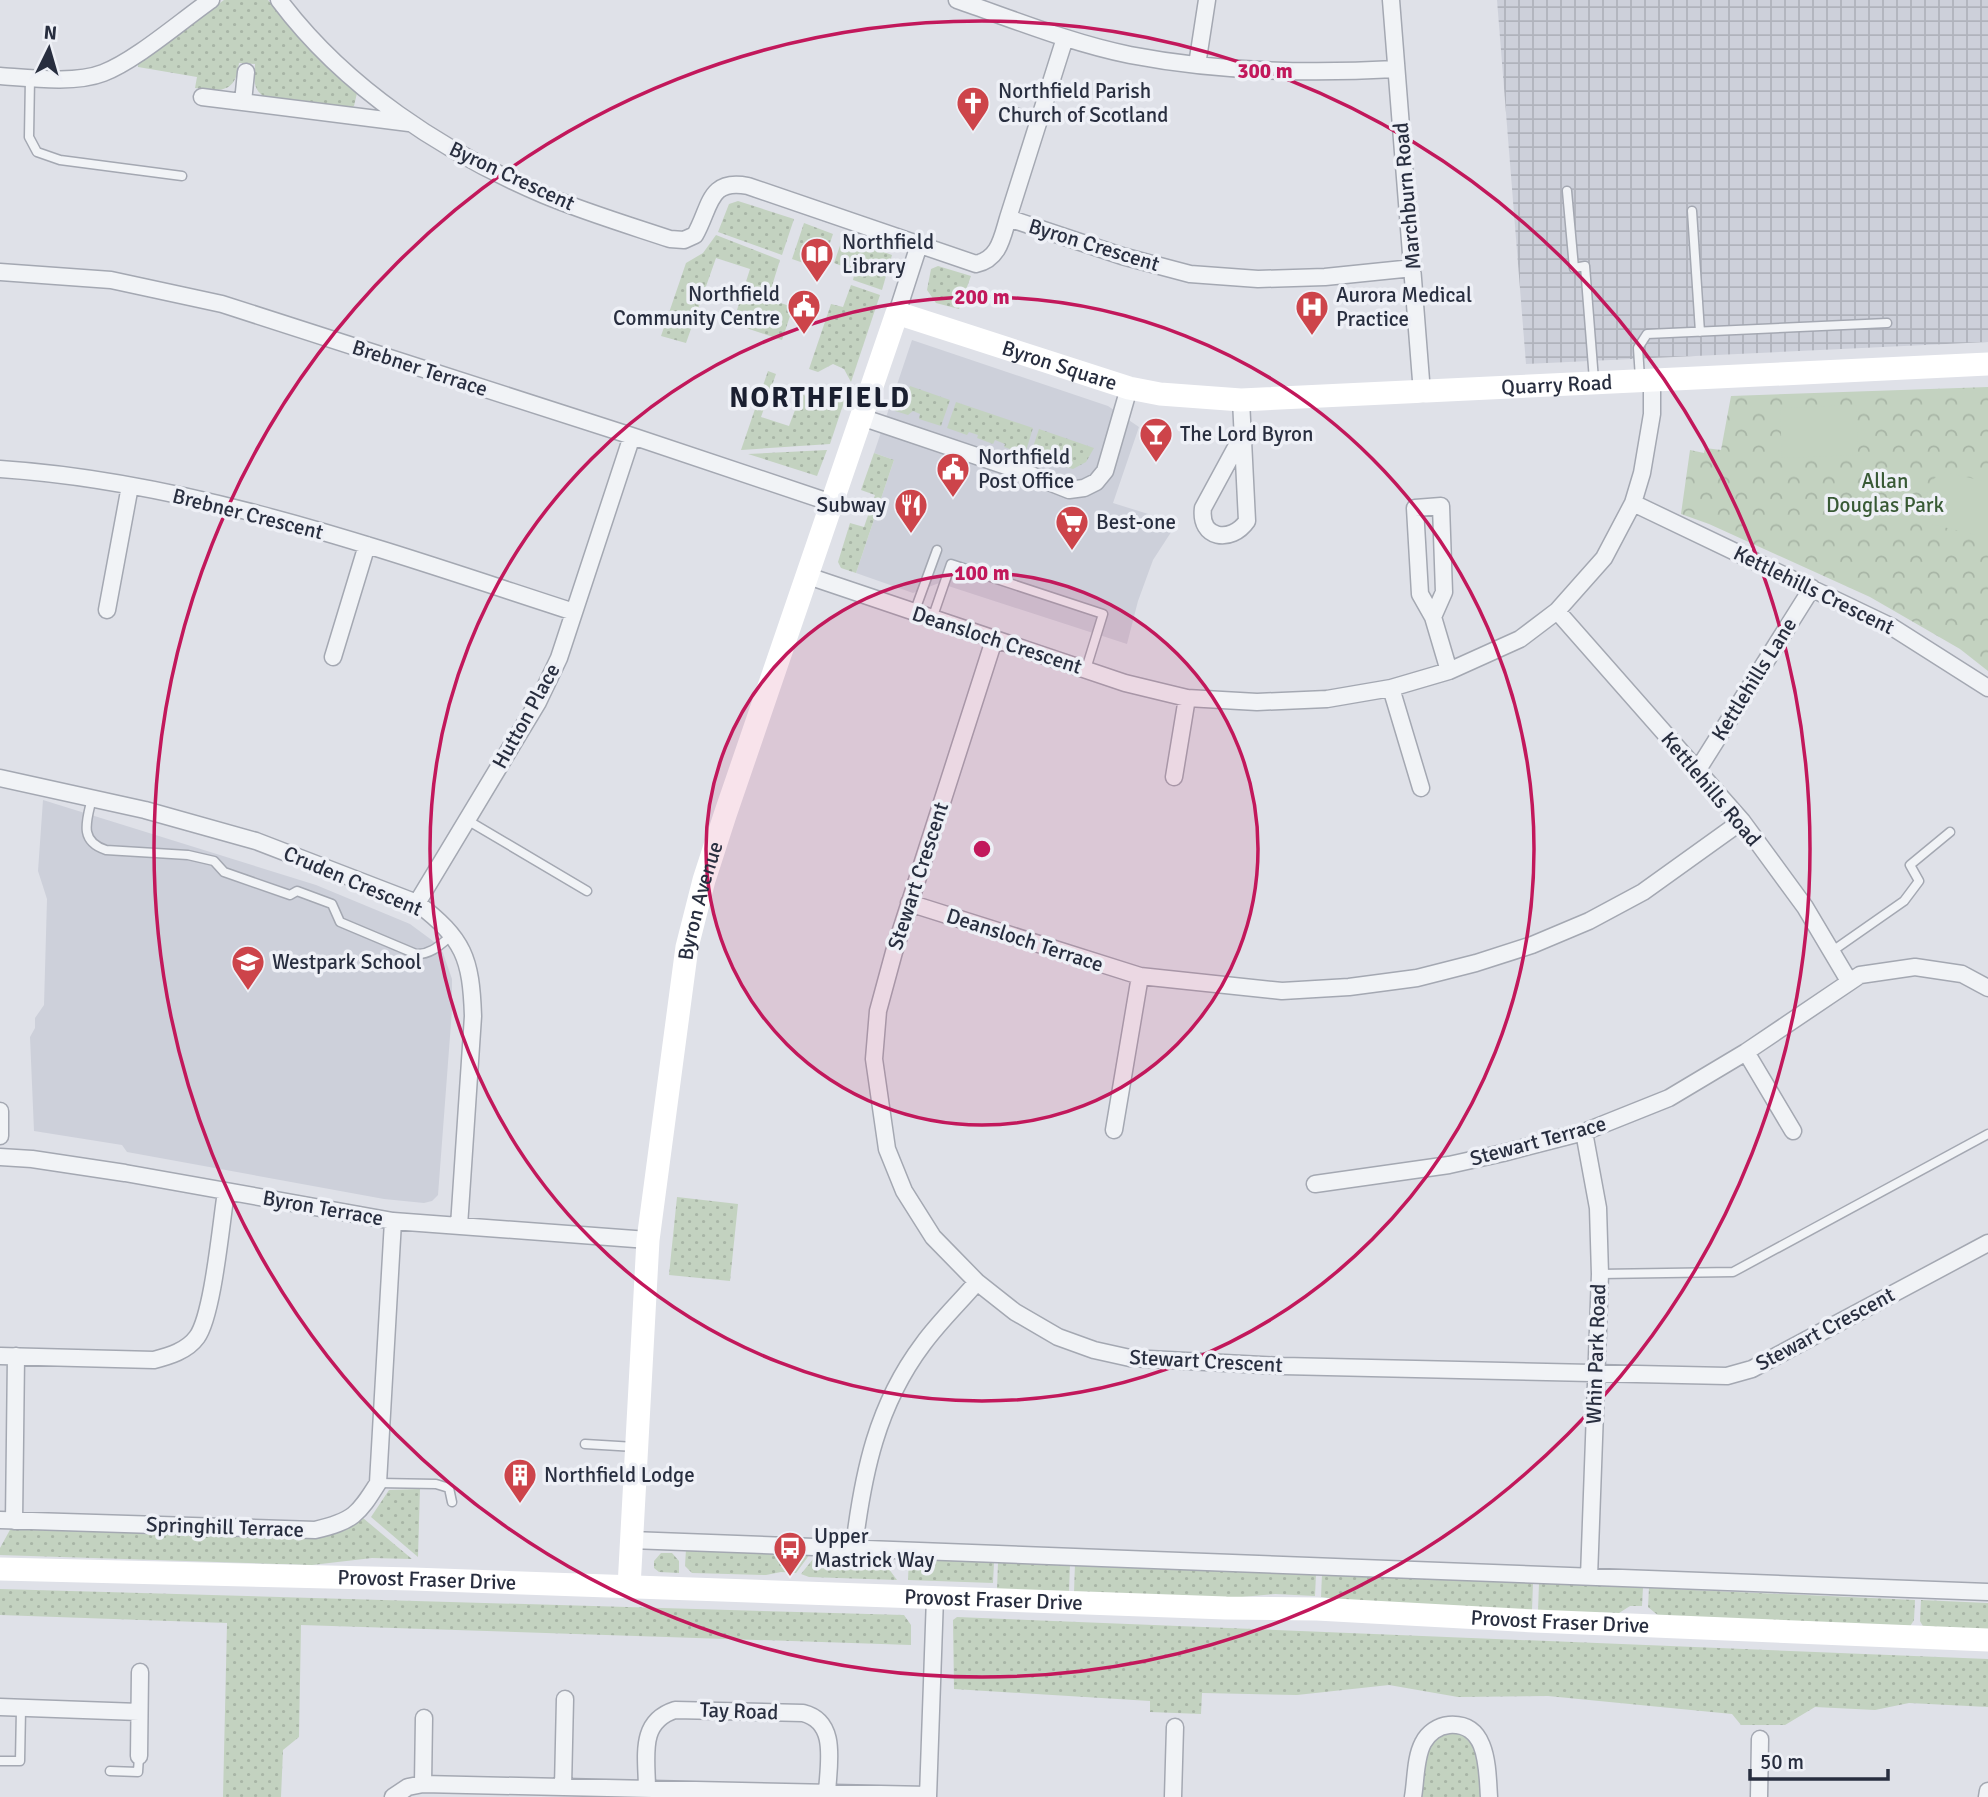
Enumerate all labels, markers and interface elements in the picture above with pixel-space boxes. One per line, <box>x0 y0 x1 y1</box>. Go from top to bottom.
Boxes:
north arrow <box>14 14 84 84</box>
text: N <box>43 21 58 46</box>
text: 300 m <box>1237 58 1293 84</box>
place label: Northfield Parish Church of Scotland <box>998 78 1168 128</box>
church icon: Northfield Parish Church of Scotland <box>954 84 992 133</box>
street label: Marchburn Road <box>1388 121 1426 271</box>
street label: Byron Crescent <box>445 136 579 216</box>
street label: Byron Crescent <box>1025 213 1163 277</box>
place label: Northfield Library <box>842 229 934 279</box>
library icon: Northfield Library <box>798 235 836 284</box>
place label: Northfield Community Centre <box>613 281 780 331</box>
place label: Aurora Medical Practice <box>1336 282 1472 332</box>
text: 200 m <box>954 284 1010 310</box>
public building icon: Northfield Community Centre <box>785 287 823 336</box>
hospital icon: Aurora Medical Practice <box>1293 288 1331 337</box>
street label: Brebner Terrace <box>349 334 491 402</box>
street label: Byron Square <box>999 335 1120 396</box>
street label: Quarry Road <box>1501 369 1613 400</box>
district label: NORTHFIELD <box>729 381 911 415</box>
bar icon: The Lord Byron <box>1137 415 1175 464</box>
place label: The Lord Byron <box>1180 421 1313 447</box>
place label: Northfield Post Office <box>978 444 1074 494</box>
public building icon: Northfield Post Office <box>934 450 972 499</box>
park label: Allan Douglas Park <box>1826 468 1945 518</box>
street label: Brebner Crescent <box>170 483 326 545</box>
restaurant icon: Subway <box>892 486 930 535</box>
place label: Subway <box>817 492 886 518</box>
supermarket icon: Best-one <box>1053 503 1091 552</box>
place label: Best-one <box>1096 509 1176 535</box>
street label: Kettlehills Crescent <box>1729 540 1899 640</box>
text: 100 m <box>954 560 1010 586</box>
street label: Deansloch Crescent <box>909 600 1085 680</box>
street label: Kettlehills Lane <box>1706 613 1802 745</box>
street label: Hutton Place <box>486 659 566 773</box>
street label: Kettlehills Road <box>1655 726 1767 852</box>
street label: Stewart Crescent <box>882 799 954 953</box>
centre of rings <box>970 837 994 861</box>
street label: Byron Avenue <box>672 838 729 962</box>
street label: Cruden Crescent <box>280 840 426 922</box>
street label: Deansloch Terrace <box>943 902 1107 978</box>
school or university icon: Westpark School <box>229 943 267 992</box>
place label: Westpark School <box>272 949 422 975</box>
street label: Stewart Terrace <box>1467 1110 1609 1172</box>
street label: Byron Terrace <box>261 1185 385 1231</box>
street label: Stewart Crescent <box>1751 1281 1899 1377</box>
street label: Whin Park Road <box>1581 1283 1611 1425</box>
street label: Stewart Crescent <box>1129 1344 1283 1378</box>
building icon: Northfield Lodge <box>501 1456 539 1505</box>
place label: Northfield Lodge <box>544 1462 695 1488</box>
street label: Springhill Terrace <box>145 1511 305 1543</box>
place label: Upper Mastrick Way <box>814 1523 934 1573</box>
bus stop icon: Upper Mastrick Way <box>771 1529 809 1578</box>
street label: Provost Fraser Drive <box>337 1564 517 1596</box>
street label: Provost Fraser Drive <box>904 1584 1083 1616</box>
street label: Provost Fraser Drive <box>1470 1604 1650 1639</box>
street label: Tay Road <box>699 1697 779 1725</box>
scale bar <box>1750 1738 1888 1782</box>
text: 50 m <box>1760 1749 1804 1775</box>

